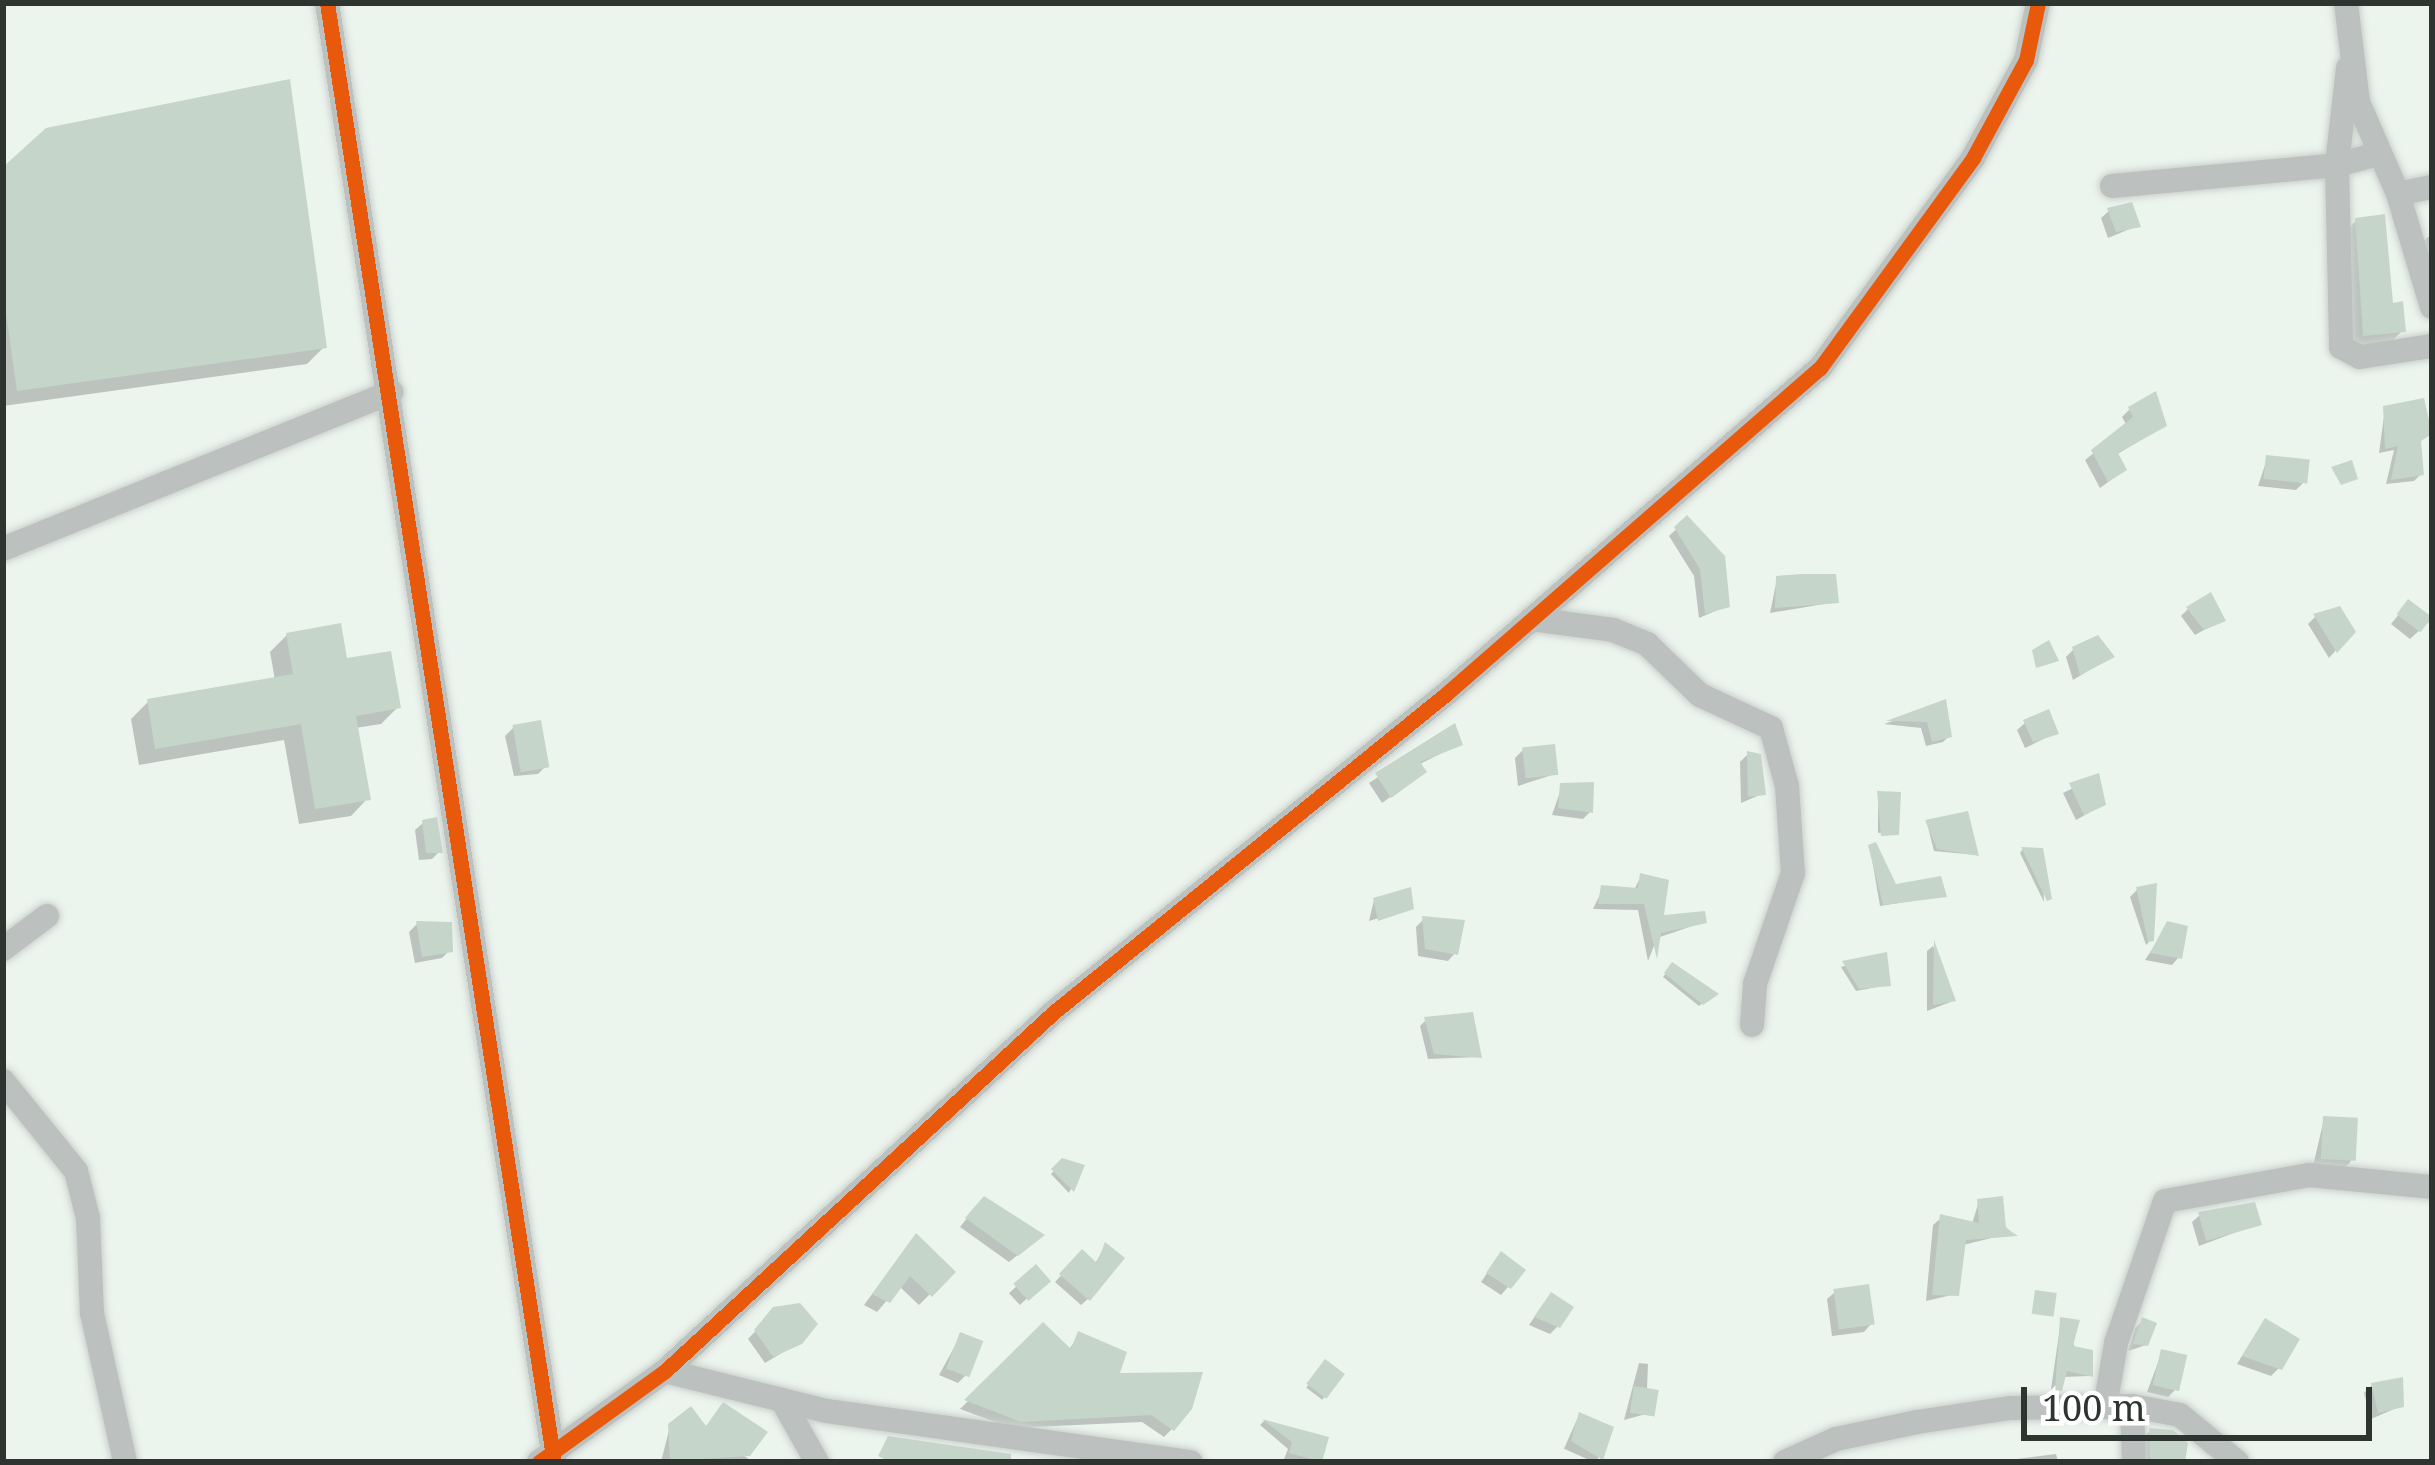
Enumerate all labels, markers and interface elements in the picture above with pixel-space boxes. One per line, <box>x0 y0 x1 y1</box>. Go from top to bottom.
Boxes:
scale bar <box>2027 1363 2378 1437</box>
text: 100 m <box>2042 1383 2146 1432</box>

